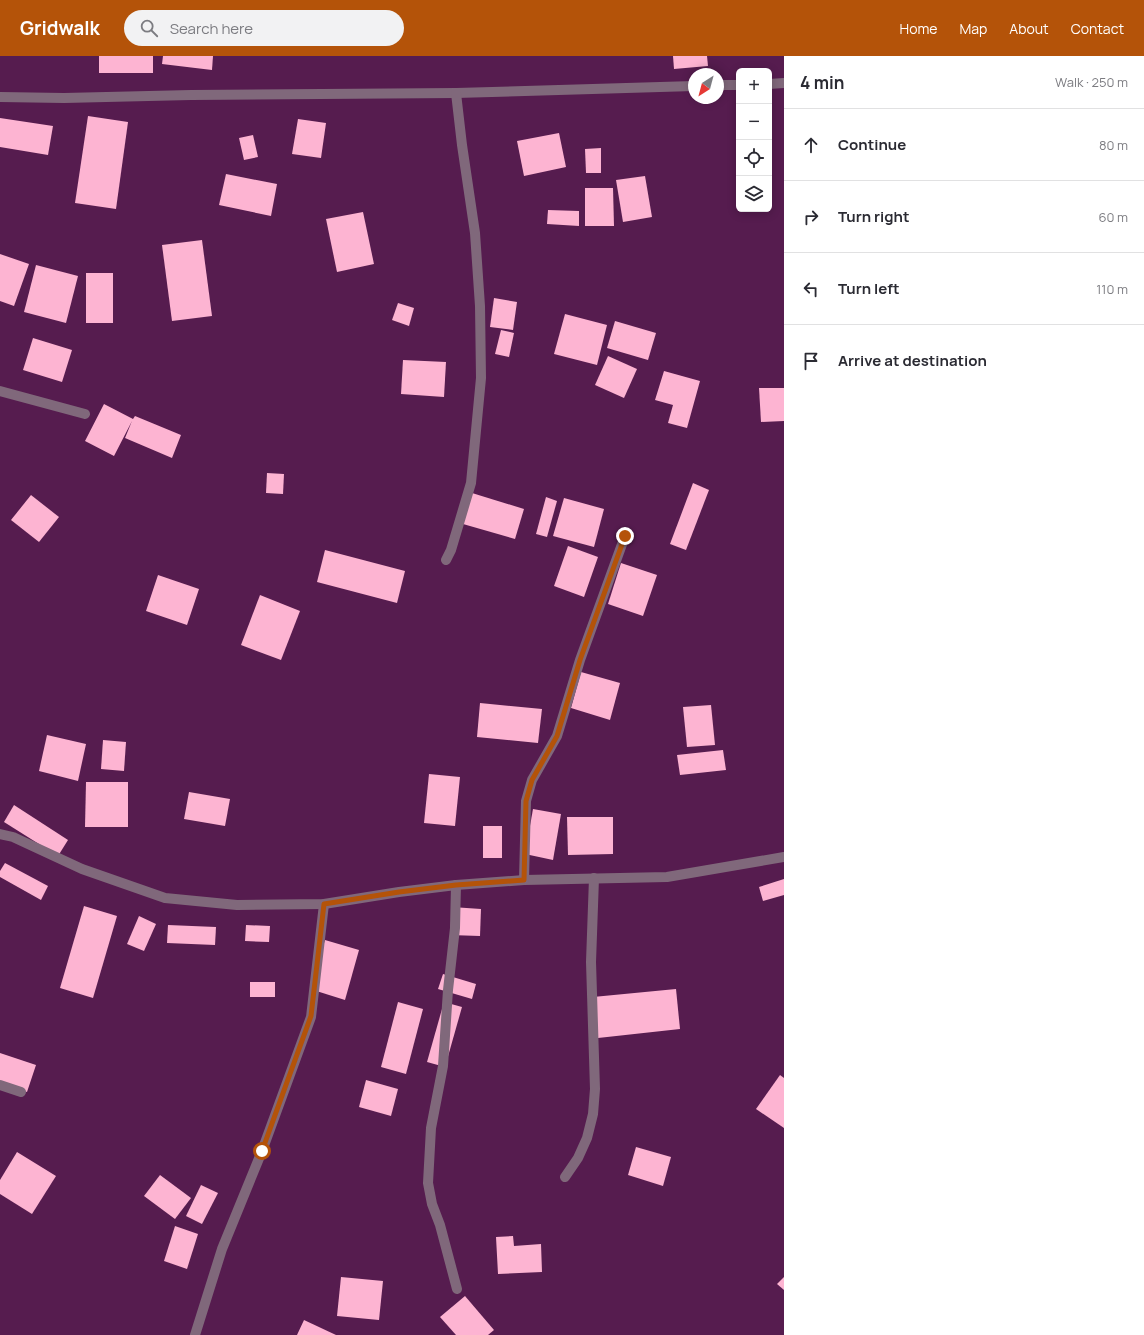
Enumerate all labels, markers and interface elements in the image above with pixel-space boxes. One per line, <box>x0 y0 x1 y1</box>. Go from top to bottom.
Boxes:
search box <box>124 10 404 46</box>
text: Gridwalk <box>20 15 100 41</box>
icon: search <box>138 17 160 39</box>
text: Search here <box>170 18 253 39</box>
text: Home <box>900 19 937 38</box>
text: Map <box>959 19 987 38</box>
text: About <box>1009 19 1049 38</box>
text: Contact <box>1071 19 1124 38</box>
north arrow <box>688 68 724 104</box>
map controls <box>736 68 772 212</box>
button: + <box>736 68 772 104</box>
text: 4 min <box>800 71 844 94</box>
text: Walk · 250 m <box>1055 73 1128 91</box>
button: − <box>736 104 772 140</box>
icon: ahead <box>800 134 822 156</box>
text: Continue <box>838 134 906 155</box>
text: 80 m <box>1099 136 1128 154</box>
button: locate <box>736 140 772 176</box>
button: layers <box>736 176 772 212</box>
icon: right <box>800 206 822 228</box>
text: Turn right <box>838 206 909 227</box>
text: 60 m <box>1098 208 1128 226</box>
icon: left <box>800 278 822 300</box>
text: Turn left <box>838 278 900 299</box>
text: 110 m <box>1096 280 1128 298</box>
icon: arrive <box>800 350 822 372</box>
text: Arrive at destination <box>838 350 987 371</box>
route end <box>616 527 634 545</box>
route start <box>253 1142 271 1160</box>

